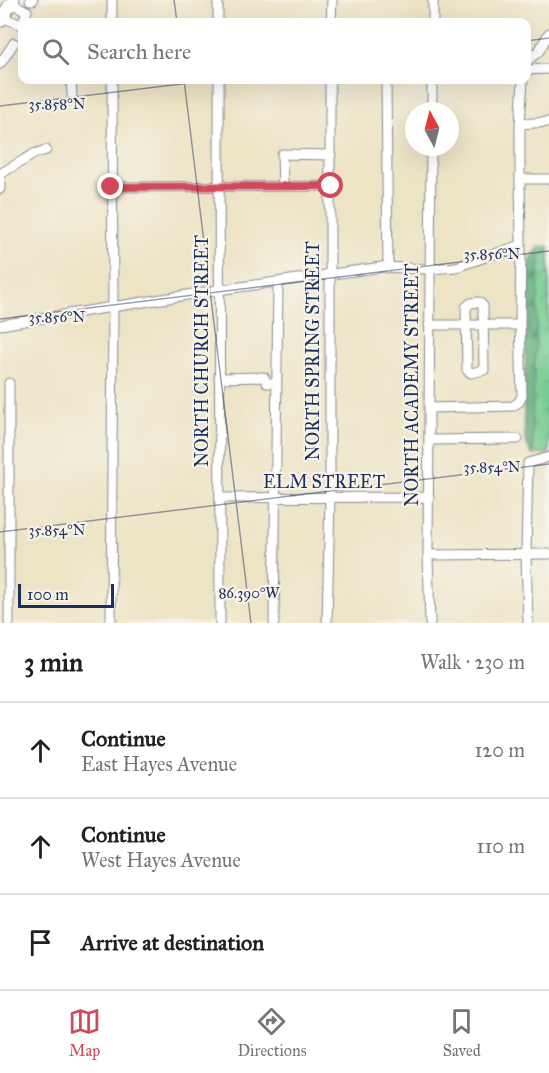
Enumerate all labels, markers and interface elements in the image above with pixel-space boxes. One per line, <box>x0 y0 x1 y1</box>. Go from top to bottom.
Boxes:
search box <box>18 18 531 84</box>
icon: search <box>39 35 72 68</box>
text: Search here <box>87 38 191 65</box>
text: 35.858°N <box>29 95 86 113</box>
north arrow <box>405 102 459 156</box>
route start <box>317 172 343 198</box>
route end <box>97 173 123 199</box>
street label: NORTH CHURCH STREET <box>191 235 213 467</box>
street label: NORTH SPRING STREET <box>302 241 324 461</box>
text: 35.856°N <box>464 245 521 263</box>
street label: NORTH ACADEMY STREET <box>401 263 423 507</box>
text: 35.856°N <box>29 308 86 326</box>
text: 35.854°N <box>464 458 521 476</box>
street label: ELM STREET <box>263 471 385 493</box>
text: 35.854°N <box>29 521 86 539</box>
scale bar <box>18 581 114 608</box>
text: 86.390°W <box>218 584 280 602</box>
text: 100 m <box>27 585 69 604</box>
text: 3 min <box>24 646 83 678</box>
text: Walk · 230 m <box>420 650 525 674</box>
text: Continue <box>81 725 166 752</box>
icon: ahead <box>24 734 57 767</box>
text: 120 m <box>474 738 525 762</box>
text: East Hayes Avenue <box>81 752 237 776</box>
text: Continue <box>81 821 166 848</box>
icon: ahead <box>24 830 57 863</box>
text: 110 m <box>477 834 525 858</box>
text: West Hayes Avenue <box>81 848 241 872</box>
icon: arrive <box>24 926 57 959</box>
text: Arrive at destination <box>81 929 264 956</box>
tab: Map <box>68 1005 101 1060</box>
tab: Directions <box>237 1005 306 1060</box>
tab: Saved <box>443 1005 481 1060</box>

